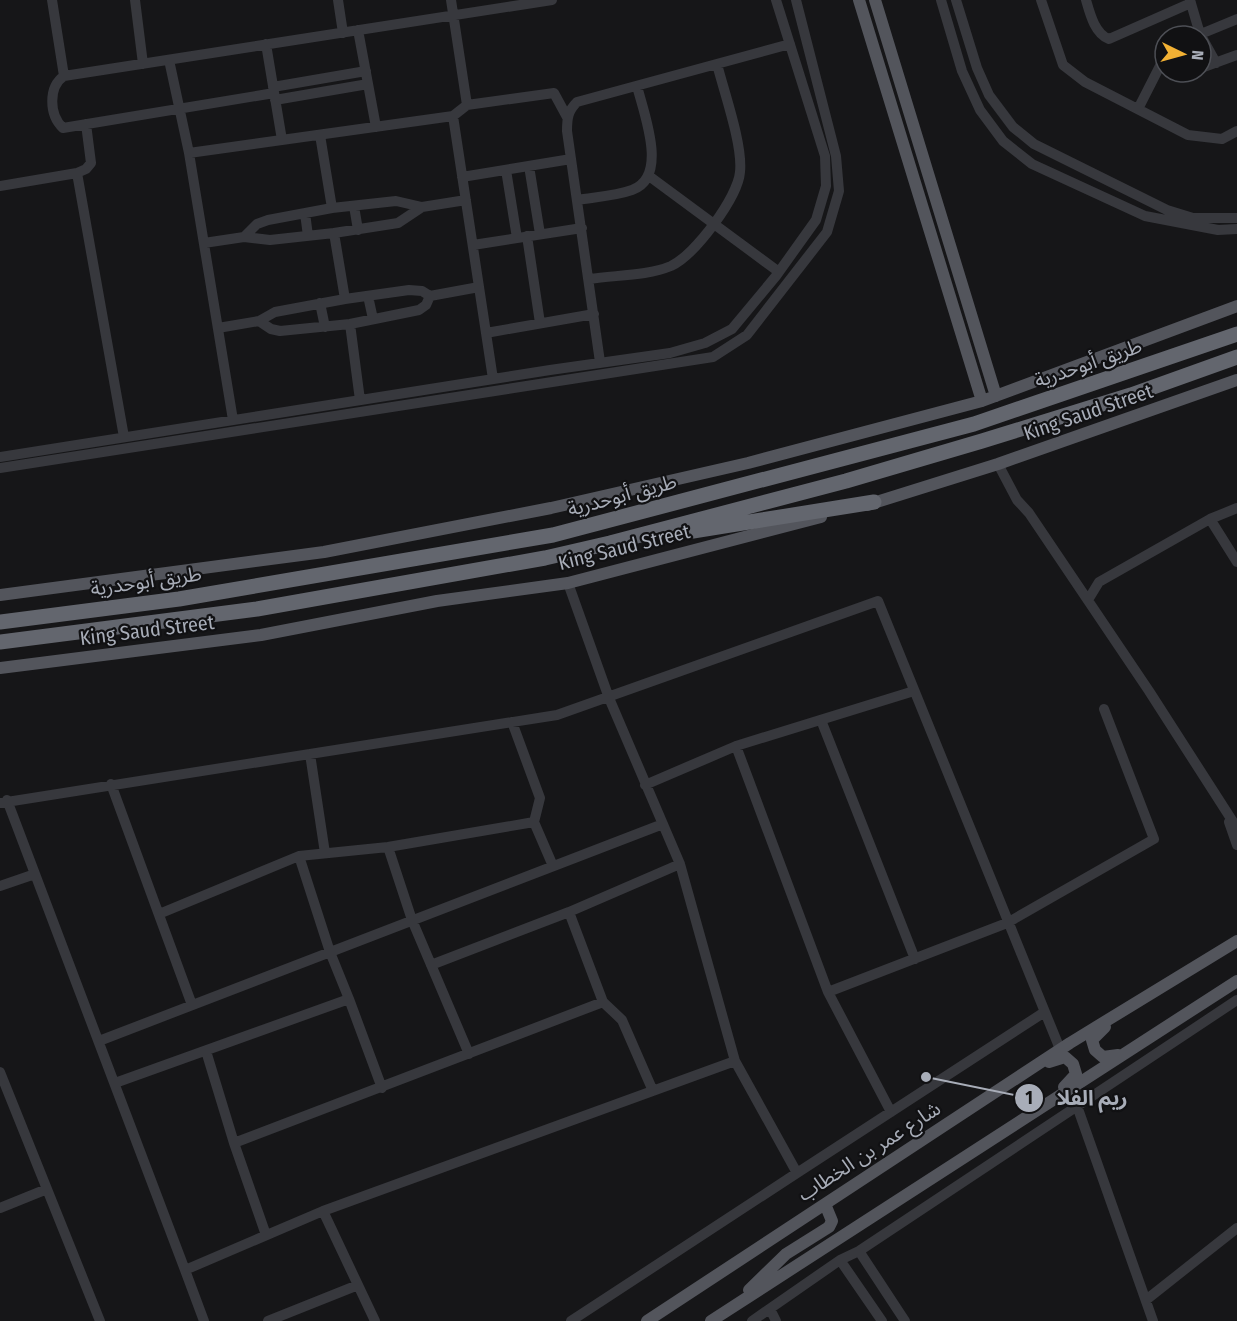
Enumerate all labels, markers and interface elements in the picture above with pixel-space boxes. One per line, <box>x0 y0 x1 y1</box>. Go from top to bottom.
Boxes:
north arrow <box>1153 24 1213 84</box>
text: N <box>1188 50 1207 61</box>
street label: طريق أبوحدرية <box>1031 333 1145 394</box>
street label: King Saud Street <box>1020 379 1156 445</box>
street label: طريق أبوحدرية <box>565 469 680 522</box>
street label: King Saud Street <box>556 519 693 575</box>
street label: طريق أبوحدرية <box>89 561 203 602</box>
street label: King Saud Street <box>79 610 216 650</box>
callout: ريم الفلا <box>1014 1078 1139 1117</box>
text: ريم الفلا <box>1056 1085 1128 1113</box>
text: 1 <box>1025 1087 1033 1109</box>
street label: شارع عمر بن الخطاب <box>793 1096 946 1209</box>

